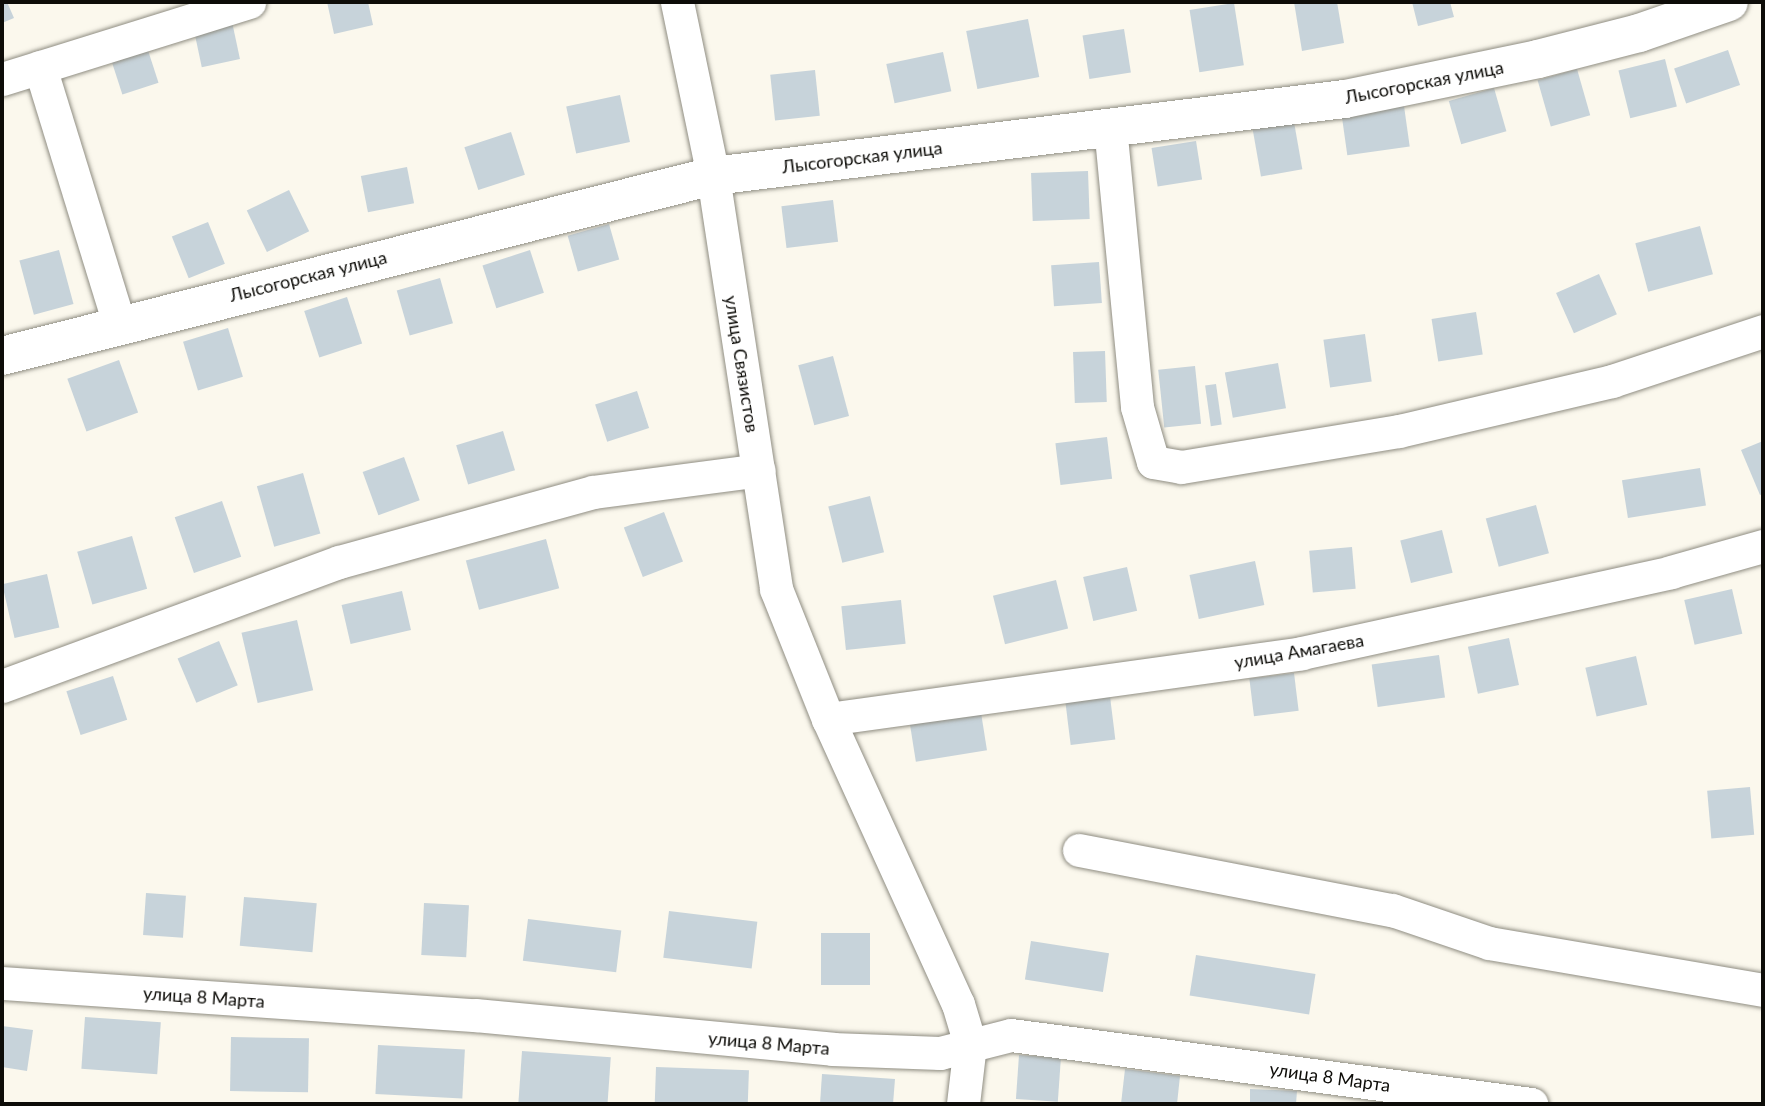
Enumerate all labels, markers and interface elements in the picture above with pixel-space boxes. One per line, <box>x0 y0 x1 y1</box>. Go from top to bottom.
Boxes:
street label: Лысогорская улица <box>1343 56 1505 108</box>
street label: Лысогорская улица <box>781 136 943 178</box>
street label: Лысогорская улица <box>227 246 389 306</box>
street label: улица Связистов <box>721 294 763 434</box>
street label: улица Амагаева <box>1233 629 1365 673</box>
street label: улица 8 Марта <box>142 982 266 1012</box>
street label: улица 8 Марта <box>707 1027 831 1059</box>
street label: улица 8 Марта <box>1268 1058 1392 1096</box>

